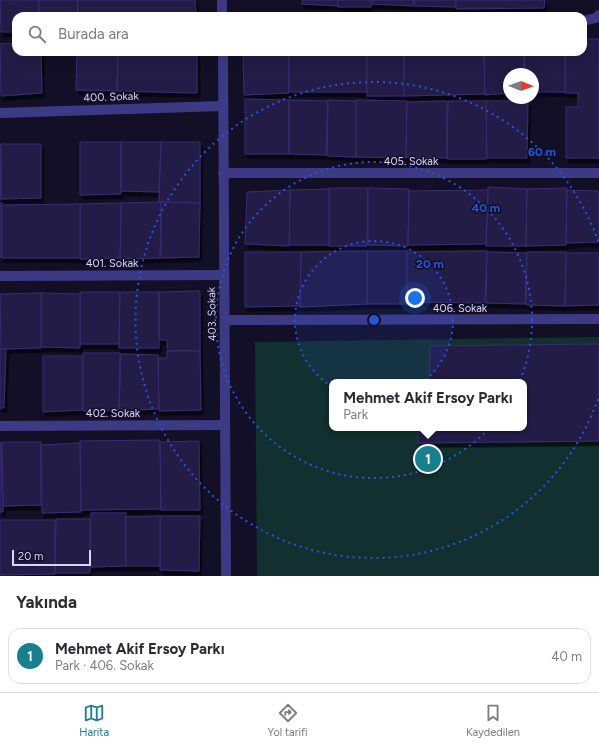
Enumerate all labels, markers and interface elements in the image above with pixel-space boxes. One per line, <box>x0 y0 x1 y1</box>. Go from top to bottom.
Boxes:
search box <box>12 12 587 56</box>
icon: search <box>26 23 48 45</box>
text: Burada ara <box>58 25 129 43</box>
north arrow <box>503 68 539 104</box>
street label: 400. Sokak <box>83 90 139 104</box>
text: 60 m <box>528 145 556 159</box>
street label: 405. Sokak <box>384 155 439 168</box>
text: 40 m <box>472 201 500 215</box>
street label: 401. Sokak <box>86 257 139 270</box>
text: 20 m <box>416 257 444 271</box>
street label: 403. Sokak <box>205 286 219 341</box>
your location <box>405 288 425 308</box>
street label: 406. Sokak <box>433 302 488 315</box>
centre of rings <box>367 313 381 327</box>
popup <box>329 379 527 431</box>
text: Mehmet Akif Ersoy Parkı <box>343 389 513 407</box>
street label: 402. Sokak <box>86 407 141 420</box>
text: Park <box>343 407 368 422</box>
pin: 1 <box>415 444 441 474</box>
scale bar <box>12 548 91 567</box>
text: 20 m <box>18 550 43 563</box>
text: Yakında <box>16 592 77 612</box>
text: Mehmet Akif Ersoy Parkı <box>55 640 225 658</box>
text: 1 <box>27 649 33 664</box>
text: 40 m <box>551 649 582 664</box>
text: Park · 406. Sokak <box>55 658 154 673</box>
tab: Harita <box>79 702 109 739</box>
tab: Yol tarifi <box>267 702 308 739</box>
tab: Kaydedilen <box>466 702 520 739</box>

